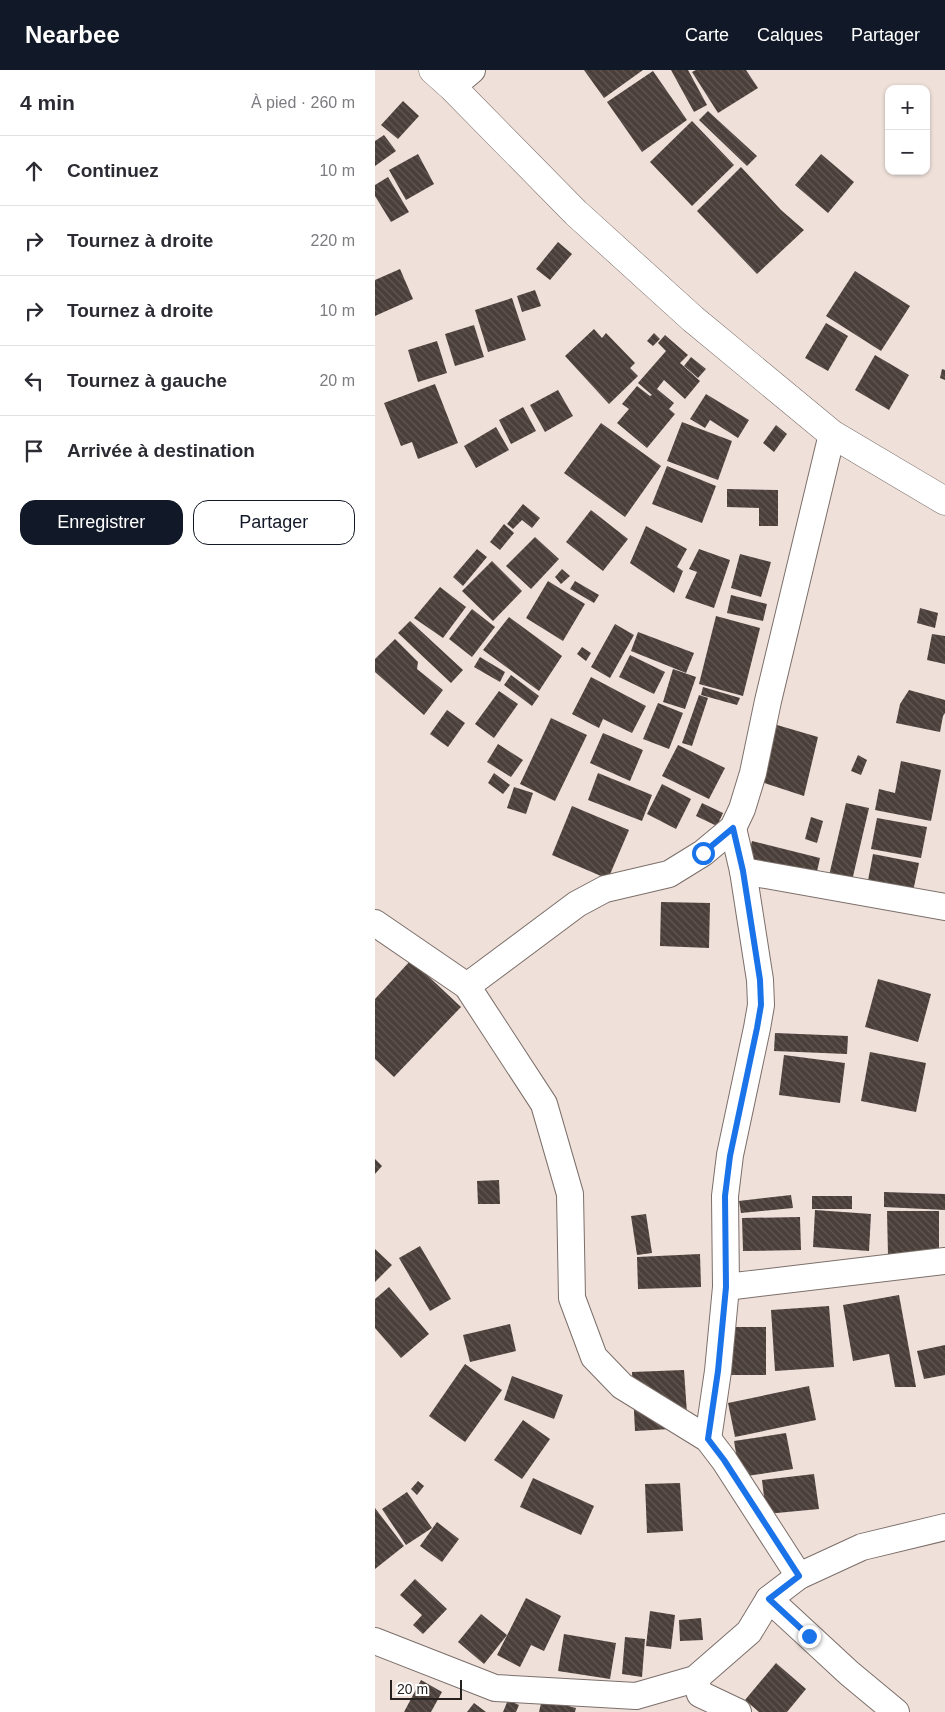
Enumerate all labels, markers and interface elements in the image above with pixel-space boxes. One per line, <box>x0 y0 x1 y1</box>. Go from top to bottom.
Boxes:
text: Nearbee <box>25 21 120 48</box>
text: Carte <box>685 25 729 45</box>
text: Calques <box>757 25 823 45</box>
text: Partager <box>851 25 920 45</box>
map controls <box>885 85 930 175</box>
button: + <box>885 85 930 130</box>
text: 4 min <box>20 91 75 114</box>
text: À pied · 260 m <box>251 94 355 111</box>
button: − <box>885 130 930 175</box>
icon: ahead <box>20 157 48 185</box>
text: Continuez <box>67 160 159 181</box>
text: 10 m <box>319 162 355 179</box>
icon: right <box>20 227 48 255</box>
text: Tournez à droite <box>67 230 213 251</box>
text: 220 m <box>311 232 355 249</box>
icon: right <box>20 297 48 325</box>
text: Tournez à droite <box>67 300 213 321</box>
text: 10 m <box>319 302 355 319</box>
icon: left <box>20 367 48 395</box>
text: Tournez à gauche <box>67 370 227 391</box>
text: 20 m <box>319 372 355 389</box>
icon: arrive <box>20 437 48 465</box>
text: Arrivée à destination <box>67 440 255 461</box>
button: Enregistrer <box>20 500 183 545</box>
button: Partager <box>193 500 355 545</box>
route start <box>692 842 715 865</box>
route end <box>798 1625 821 1648</box>
scale bar <box>390 1677 463 1700</box>
text: 20 m <box>397 1681 428 1697</box>

